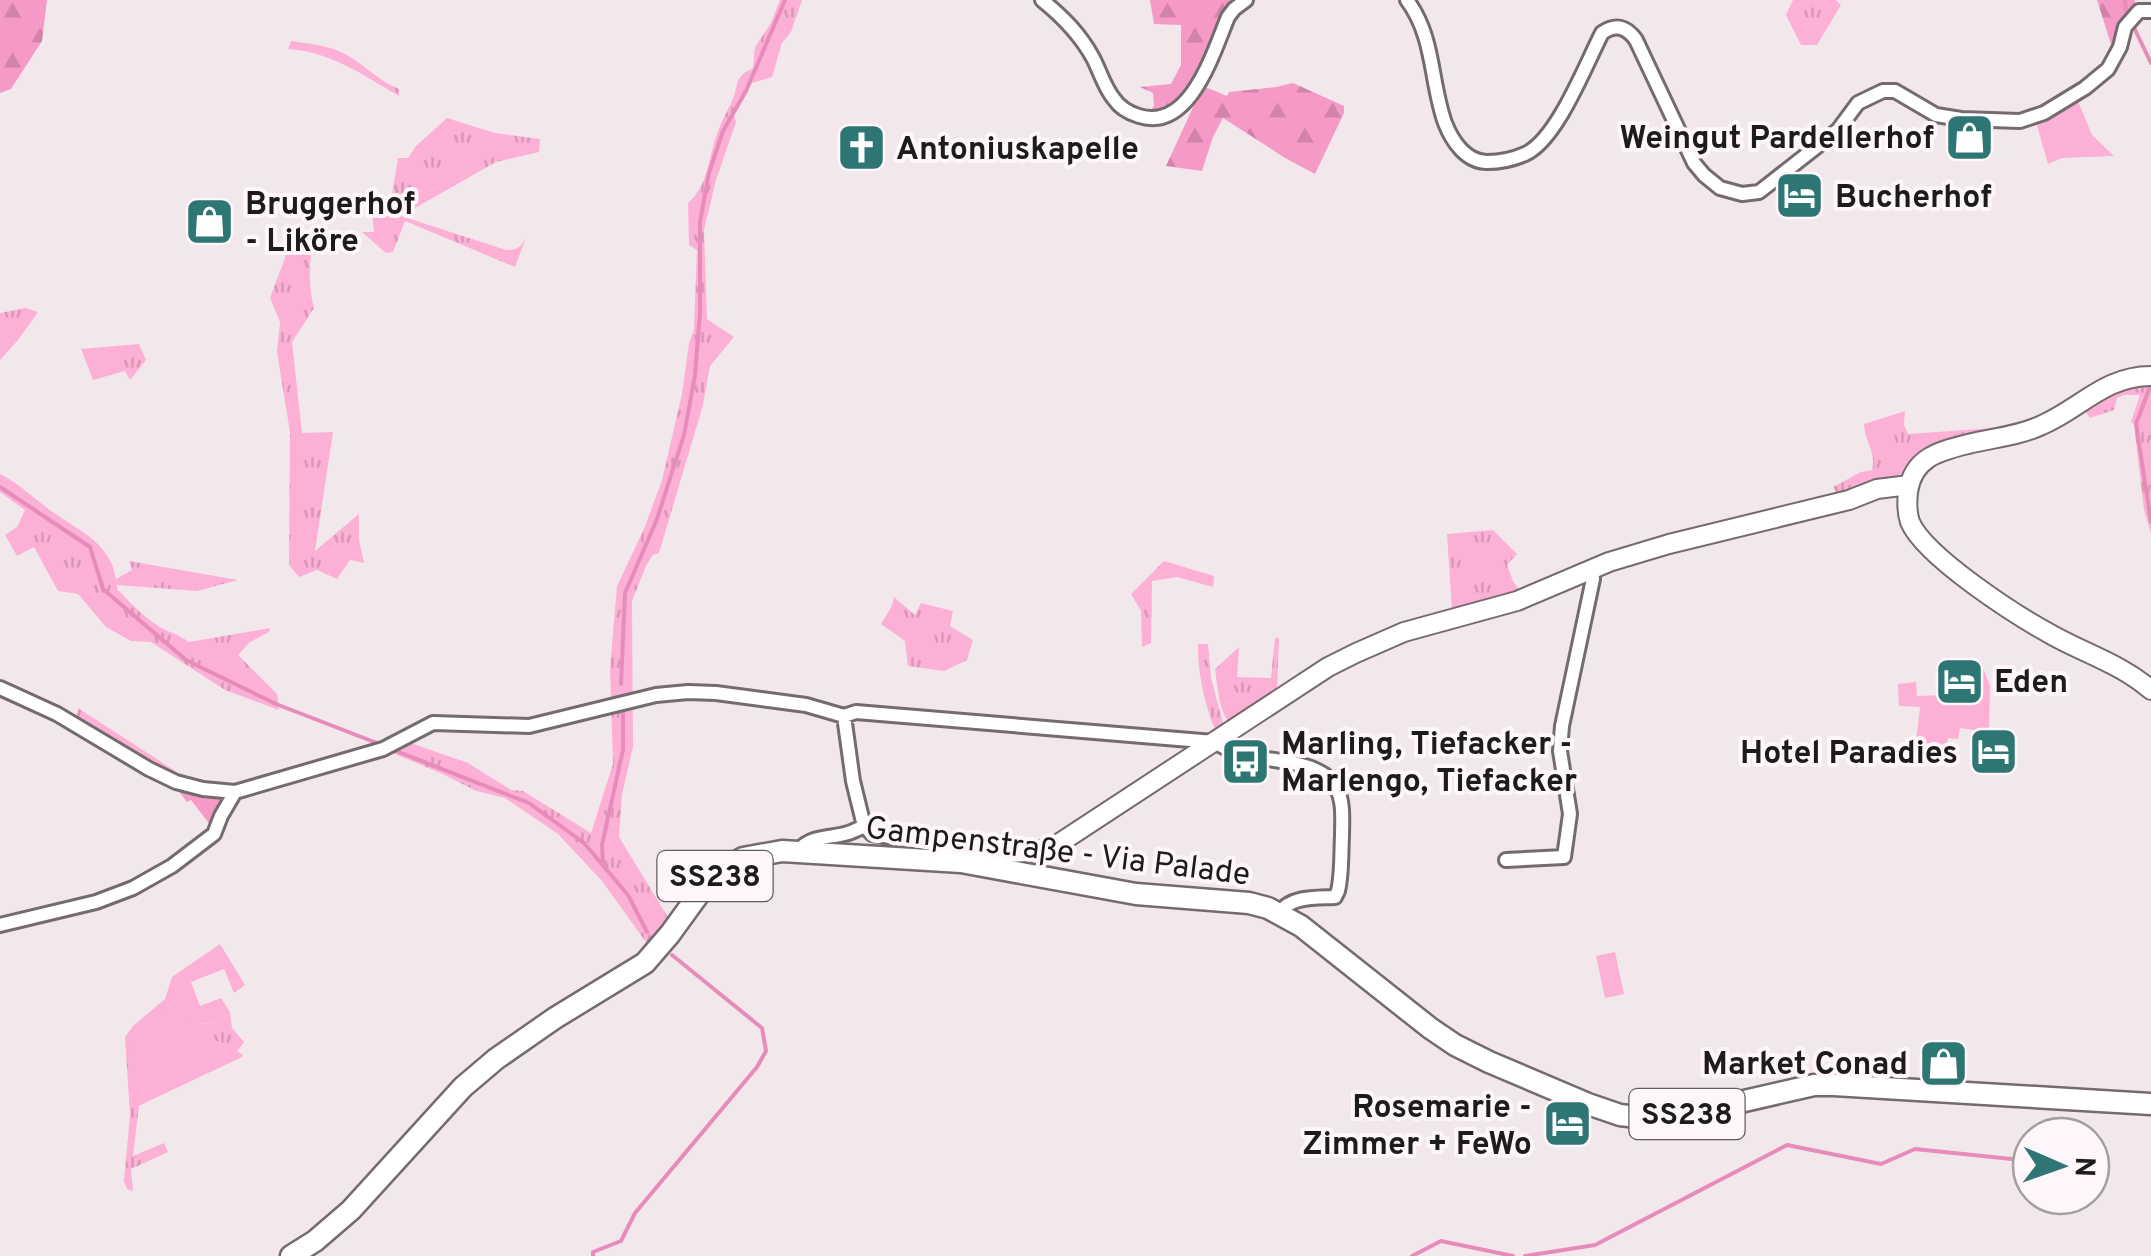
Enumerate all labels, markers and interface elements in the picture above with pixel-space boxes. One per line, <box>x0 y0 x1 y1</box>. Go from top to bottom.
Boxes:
shop icon: Weingut Pardellerhof <box>1943 111 1995 163</box>
place label: Weingut Pardellerhof <box>1620 120 1934 160</box>
church icon: Antoniuskapelle <box>835 122 887 174</box>
place label: Antoniuskapelle <box>896 131 1139 171</box>
hotel icon: Bucherhof <box>1774 170 1826 222</box>
place label: Bucherhof <box>1835 179 1992 219</box>
place label: Bruggerhof - Liköre <box>245 186 415 263</box>
shop icon: Bruggerhof - Liköre <box>184 195 236 247</box>
hotel icon: Eden <box>1933 655 1985 707</box>
place label: Eden <box>1994 664 2068 704</box>
place label: Marling, Tiefacker - Marlengo, Tiefacker <box>1281 726 1577 803</box>
hotel icon: Hotel Paradies <box>1967 726 2019 778</box>
bus stop icon: Marling, Tiefacker - Marlengo, Tiefacker <box>1220 735 1272 787</box>
place label: Hotel Paradies <box>1740 735 1958 775</box>
street label: Gampenstraße - Via Palade <box>863 810 1252 896</box>
road number: SS238 <box>658 851 772 901</box>
shop icon: Market Conad <box>1917 1037 1969 1089</box>
place label: Market Conad <box>1702 1046 1908 1086</box>
place label: Rosemarie - Zimmer + FeWo <box>1302 1089 1532 1166</box>
road number: SS238 <box>1630 1089 1744 1139</box>
hotel icon: Rosemarie - Zimmer + FeWo <box>1541 1098 1593 1150</box>
north arrow <box>2011 1116 2111 1216</box>
text: N <box>2065 1156 2101 1177</box>

